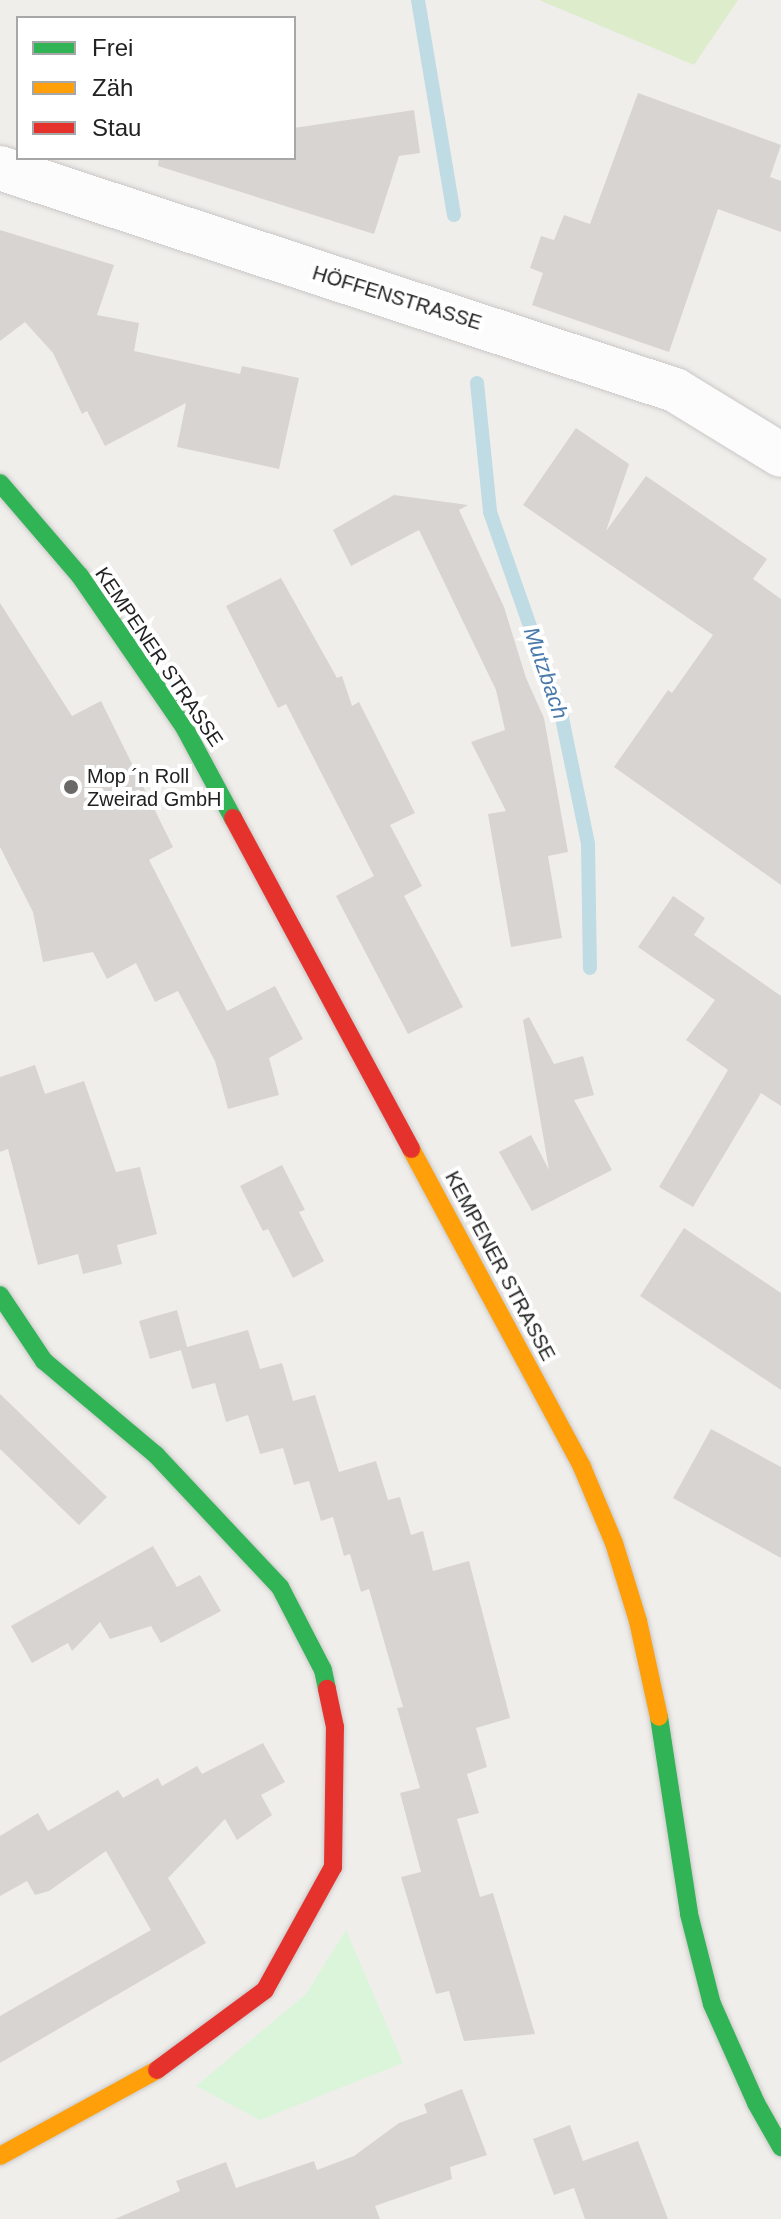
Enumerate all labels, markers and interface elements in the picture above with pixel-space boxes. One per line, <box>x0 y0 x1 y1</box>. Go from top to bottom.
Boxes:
legend <box>16 16 296 160</box>
text: Frei <box>92 34 133 61</box>
text: Zäh <box>92 74 133 101</box>
text: Stau <box>92 114 141 141</box>
street label: HÖFFENSTRASSE <box>310 261 484 335</box>
street label: KEMPENER STRASSE <box>90 563 228 751</box>
water label: Mutzbach <box>518 624 574 722</box>
place label: Mop ´n Roll Zweirad GmbH <box>87 764 221 811</box>
marker: Mop ´n Roll Zweirad GmbH <box>62 778 80 796</box>
street label: KEMPENER STRASSE <box>440 1167 560 1365</box>

